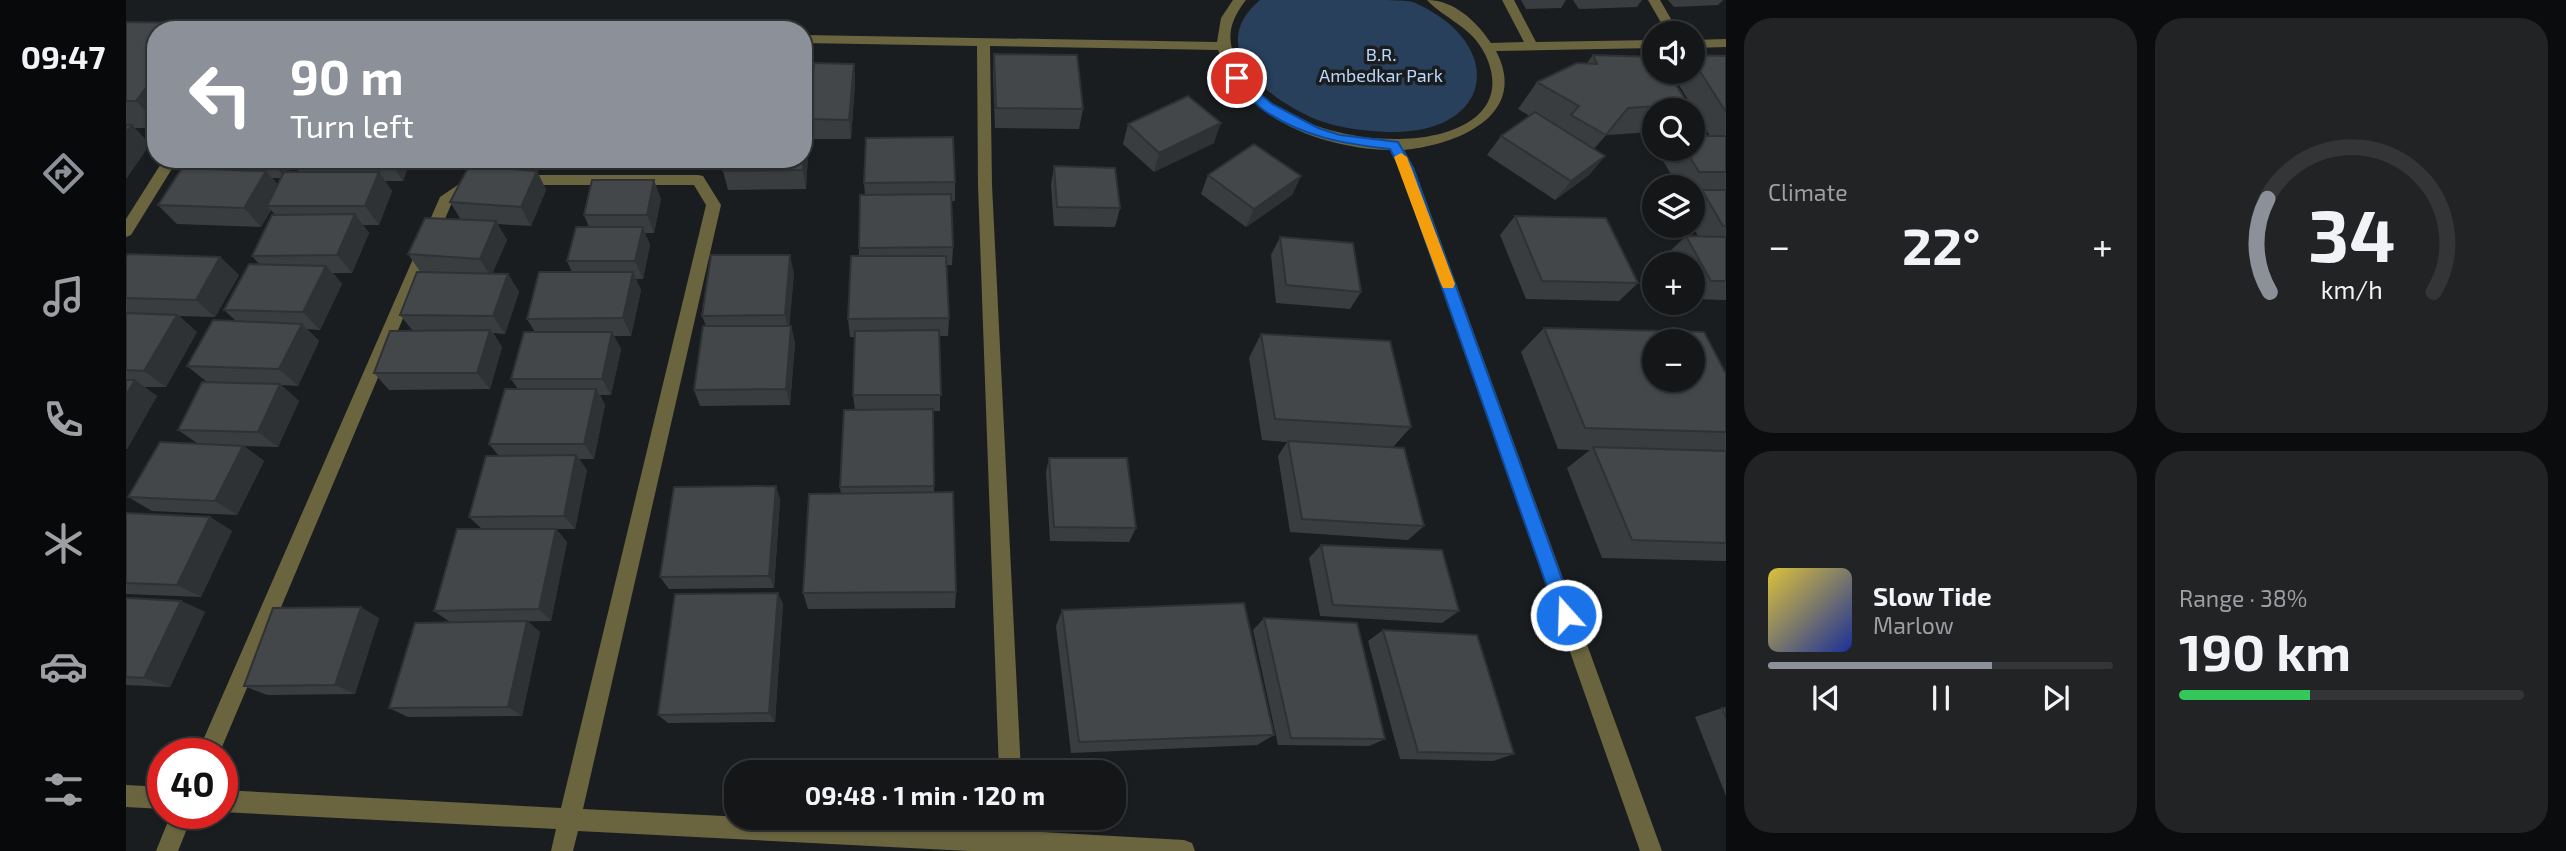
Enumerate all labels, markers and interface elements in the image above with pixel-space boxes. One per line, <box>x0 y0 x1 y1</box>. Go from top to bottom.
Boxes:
map controls <box>1642 21 1705 392</box>
button: sound <box>1642 21 1705 84</box>
text: 09:47 <box>21 37 105 75</box>
park label: B.R. Ambedkar Park <box>1319 43 1443 86</box>
text: 90 m <box>290 46 404 105</box>
pin <box>1207 48 1267 108</box>
icon: left <box>175 49 266 140</box>
icon: arrive <box>1218 59 1256 97</box>
button: search <box>1642 98 1705 161</box>
text: Turn left <box>290 106 414 144</box>
icon: directions <box>39 149 88 198</box>
button: layers <box>1642 175 1705 238</box>
text: Climate <box>1768 178 1848 206</box>
text: 34 <box>2308 189 2395 277</box>
text: 22° <box>1902 213 1980 275</box>
text: − <box>1768 222 1790 268</box>
text: + <box>2092 222 2113 268</box>
button: + <box>1642 252 1705 315</box>
icon: music <box>39 272 88 321</box>
text: km/h <box>2320 273 2383 303</box>
button: − <box>1642 329 1705 392</box>
icon: phone <box>39 395 88 444</box>
icon: climate <box>39 519 88 568</box>
position arrow <box>1529 578 1603 652</box>
text: Slow Tide <box>1873 580 1992 611</box>
text: Range · 38% <box>2179 584 2307 612</box>
text: Marlow <box>1873 611 1954 639</box>
text: 190 km <box>2179 619 2351 681</box>
icon: car <box>39 642 88 691</box>
icon: previous <box>1807 679 1845 717</box>
icon: pause <box>1922 679 1960 717</box>
icon: next <box>2037 679 2075 717</box>
speed limit sign: 40 <box>147 738 238 829</box>
icon: filters <box>39 765 88 814</box>
text: 09:48 · 1 min · 120 m <box>805 779 1045 810</box>

